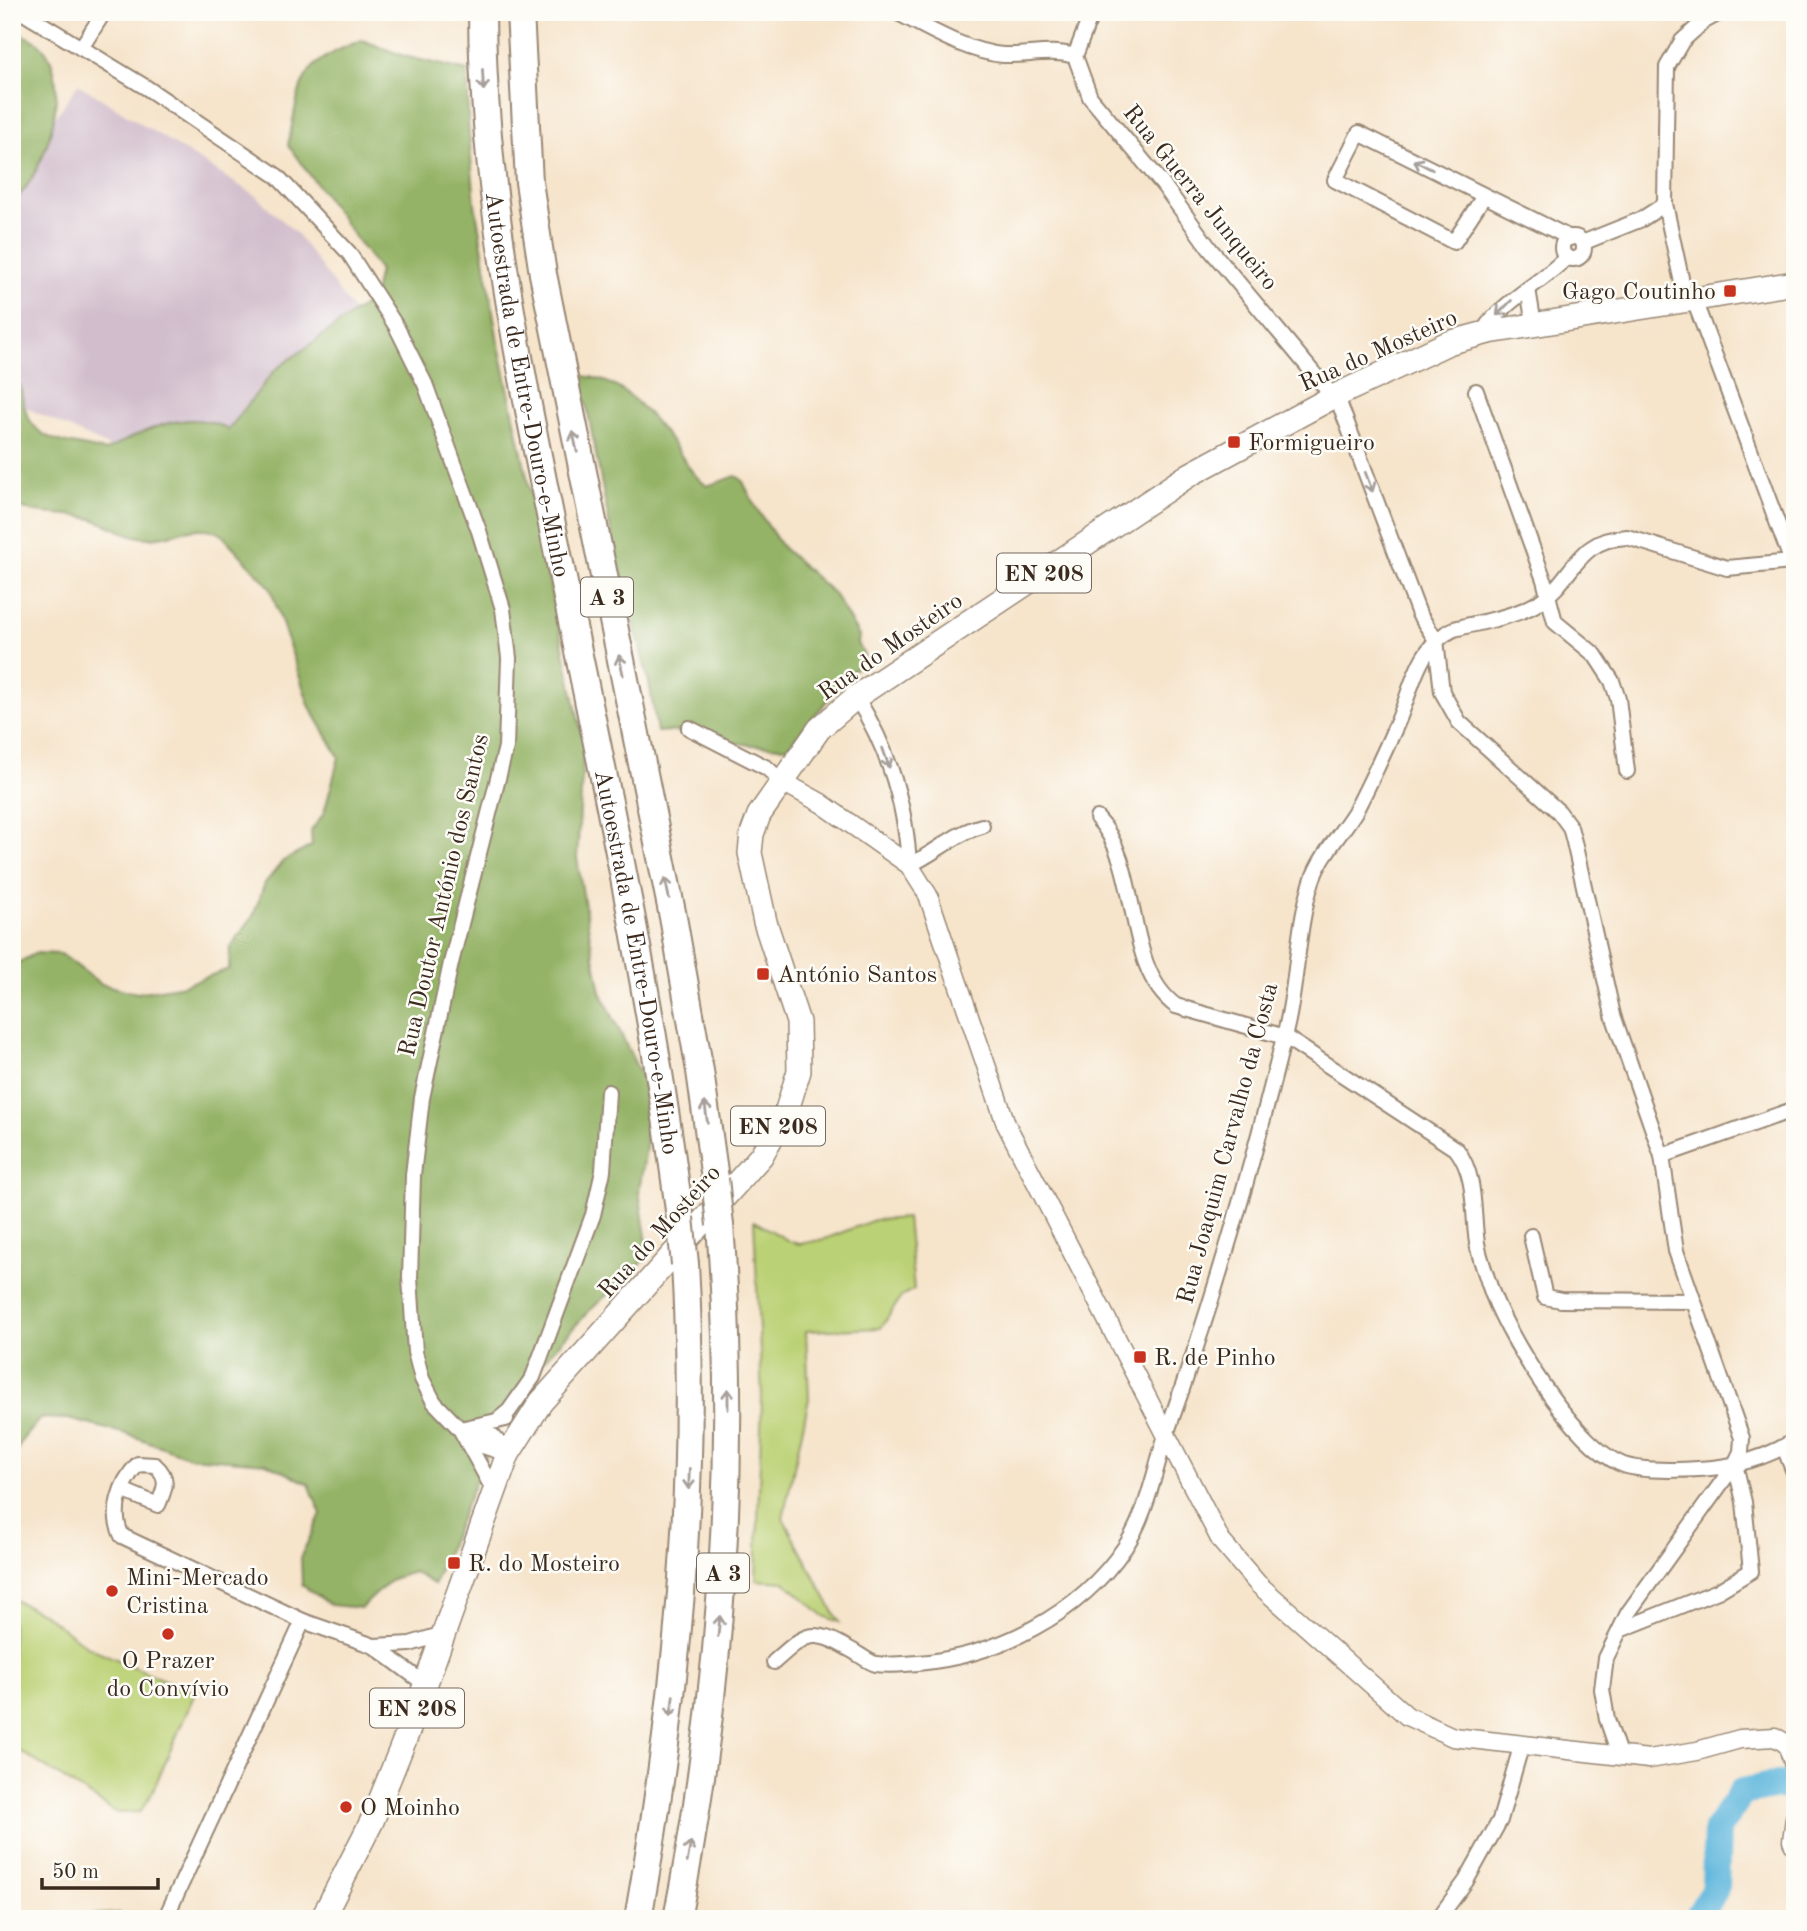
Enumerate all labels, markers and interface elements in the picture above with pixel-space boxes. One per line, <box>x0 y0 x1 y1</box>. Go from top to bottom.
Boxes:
one-way arrow <box>477 69 490 91</box>
street label: Rua Guerra Junqueiro <box>1117 101 1281 296</box>
one-way arrow <box>1413 158 1434 172</box>
street label: Autoestrada de Entre-Douro-e-Minho <box>480 191 572 580</box>
place label: Gago Coutinho <box>1562 281 1716 305</box>
marker: Gago Coutinho <box>1722 283 1738 299</box>
one-way arrow <box>1495 299 1512 316</box>
street label: Rua do Mosteiro <box>1296 306 1461 397</box>
one-way arrow <box>568 431 582 454</box>
place label: Formigueiro <box>1248 432 1375 456</box>
marker: Formigueiro <box>1226 434 1242 450</box>
one-way arrow <box>1363 471 1376 493</box>
road number: EN 208 <box>997 554 1091 593</box>
road number: A 3 <box>581 578 633 617</box>
street label: Rua do Mosteiro <box>815 589 968 706</box>
one-way arrow <box>613 654 627 677</box>
street label: Rua Doutor António dos Santos <box>396 732 494 1059</box>
one-way arrow <box>880 747 893 769</box>
street label: Autoestrada de Entre-Douro-e-Minho <box>589 768 681 1156</box>
one-way arrow <box>659 877 673 900</box>
place label: António Santos <box>777 964 937 988</box>
marker: António Santos <box>755 966 771 982</box>
street label: Rua Joaquim Carvalho da Costa <box>1174 980 1284 1307</box>
one-way arrow <box>700 1101 713 1123</box>
road number: EN 208 <box>731 1106 825 1146</box>
street label: Rua do Mosteiro <box>595 1161 726 1303</box>
place label: R. de Pinho <box>1154 1347 1276 1371</box>
marker: R. de Pinho <box>1132 1349 1148 1365</box>
one-way arrow <box>721 1388 735 1411</box>
one-way arrow <box>682 1467 695 1490</box>
place label: R. do Mosteiro <box>468 1553 620 1577</box>
road number: A 3 <box>697 1554 749 1592</box>
marker: R. do Mosteiro <box>446 1555 462 1571</box>
place label: Mini-Mercado Cristina <box>126 1567 269 1619</box>
marker: Mini-Mercado Cristina <box>104 1583 120 1599</box>
one-way arrow <box>713 1615 726 1638</box>
marker: O Prazer do Convívio <box>160 1626 176 1642</box>
place label: O Prazer do Convívio <box>107 1650 229 1702</box>
road number: EN 208 <box>370 1688 464 1728</box>
one-way arrow <box>665 1694 678 1717</box>
place label: O Moinho <box>360 1797 460 1821</box>
marker: O Moinho <box>338 1799 354 1815</box>
one-way arrow <box>683 1841 697 1864</box>
scale bar <box>42 1847 158 1891</box>
text: 50 m <box>52 1862 99 1883</box>

